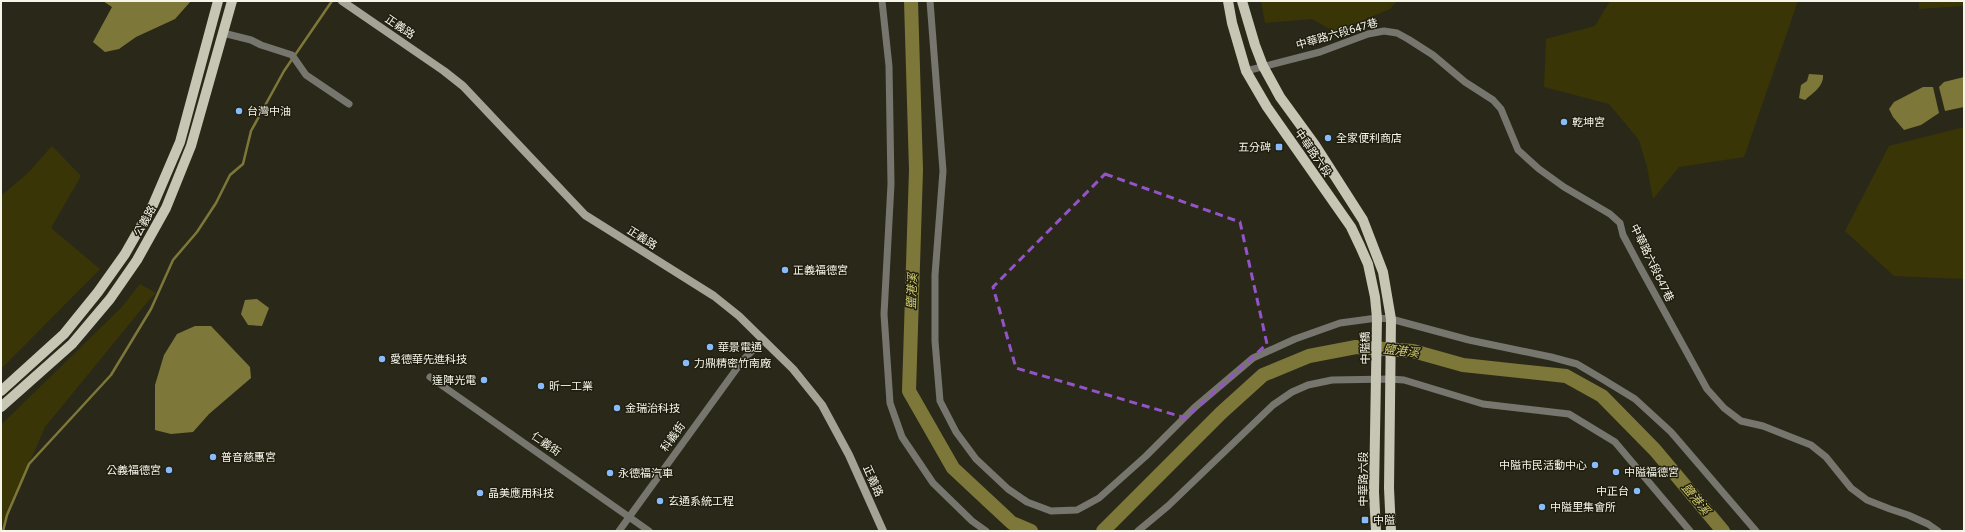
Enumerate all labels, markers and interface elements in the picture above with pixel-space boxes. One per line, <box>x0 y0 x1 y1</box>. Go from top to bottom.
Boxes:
street label: 正義路 <box>383 12 417 42</box>
street label: 中華路六段647巷 <box>1295 16 1379 52</box>
place label: 台灣中油 <box>247 105 291 118</box>
marker: 台灣中油 <box>234 106 244 116</box>
place label: 乾坤宮 <box>1572 116 1605 129</box>
marker: 乾坤宮 <box>1559 117 1569 127</box>
street label: 中華路六段 <box>1292 127 1334 179</box>
place label: 全家便利商店 <box>1336 132 1402 145</box>
marker: 全家便利商店 <box>1323 133 1333 143</box>
place label: 五分碑 <box>1238 141 1271 154</box>
marker: 五分碑 <box>1274 142 1284 152</box>
street label: 公義路 <box>131 203 159 239</box>
street label: 中華路六段647巷 <box>1628 222 1676 304</box>
street label: 正義路 <box>625 224 659 252</box>
place label: 正義福德宮 <box>793 264 848 277</box>
marker: 正義福德宮 <box>780 265 790 275</box>
water label: 鹽港溪 <box>904 271 920 309</box>
street label: 中隘橋 <box>1359 332 1372 365</box>
place label: 華景電通 <box>718 341 762 354</box>
marker: 華景電通 <box>705 342 715 352</box>
water label: 鹽港溪 <box>1382 342 1422 360</box>
place label: 愛德華先進科技 <box>390 353 467 366</box>
marker: 愛德華先進科技 <box>377 354 387 364</box>
place label: 力鼎精密竹南廠 <box>694 357 771 370</box>
marker: 力鼎精密竹南廠 <box>681 358 691 368</box>
place label: 達陣光電 <box>432 374 476 387</box>
marker: 達陣光電 <box>479 375 489 385</box>
place label: 昕一工業 <box>549 380 593 393</box>
marker: 昕一工業 <box>536 381 546 391</box>
place label: 金瑞治科技 <box>625 402 680 415</box>
marker: 金瑞治科技 <box>612 403 622 413</box>
street label: 科義街 <box>658 420 688 454</box>
street label: 仁義街 <box>529 429 563 459</box>
place label: 普音慈惠宮 <box>221 451 276 464</box>
marker: 普音慈惠宮 <box>208 452 218 462</box>
street label: 中華路六段 <box>1357 452 1370 507</box>
place label: 中隘市民活動中心 <box>1499 459 1587 472</box>
marker: 中隘市民活動中心 <box>1590 460 1600 470</box>
street label: 正義路 <box>860 463 886 499</box>
place label: 公義福德宮 <box>106 464 161 477</box>
marker: 公義福德宮 <box>164 465 174 475</box>
place label: 中隘福德宮 <box>1624 466 1679 479</box>
place label: 永德福汽車 <box>618 467 673 480</box>
marker: 中隘福德宮 <box>1611 467 1621 477</box>
marker: 永德福汽車 <box>605 468 615 478</box>
water label: 鹽港溪 <box>1679 481 1714 519</box>
place label: 中正台 <box>1596 485 1629 498</box>
marker: 中正台 <box>1632 486 1642 496</box>
place label: 晶美應用科技 <box>488 487 554 500</box>
marker: 晶美應用科技 <box>475 488 485 498</box>
place label: 玄通系統工程 <box>668 495 734 508</box>
marker: 玄通系統工程 <box>655 496 665 506</box>
place label: 中隘里集會所 <box>1550 501 1616 514</box>
marker: 中隘里集會所 <box>1537 502 1547 512</box>
place label: 中隘 <box>1373 514 1395 527</box>
marker: 中隘 <box>1360 515 1370 525</box>

